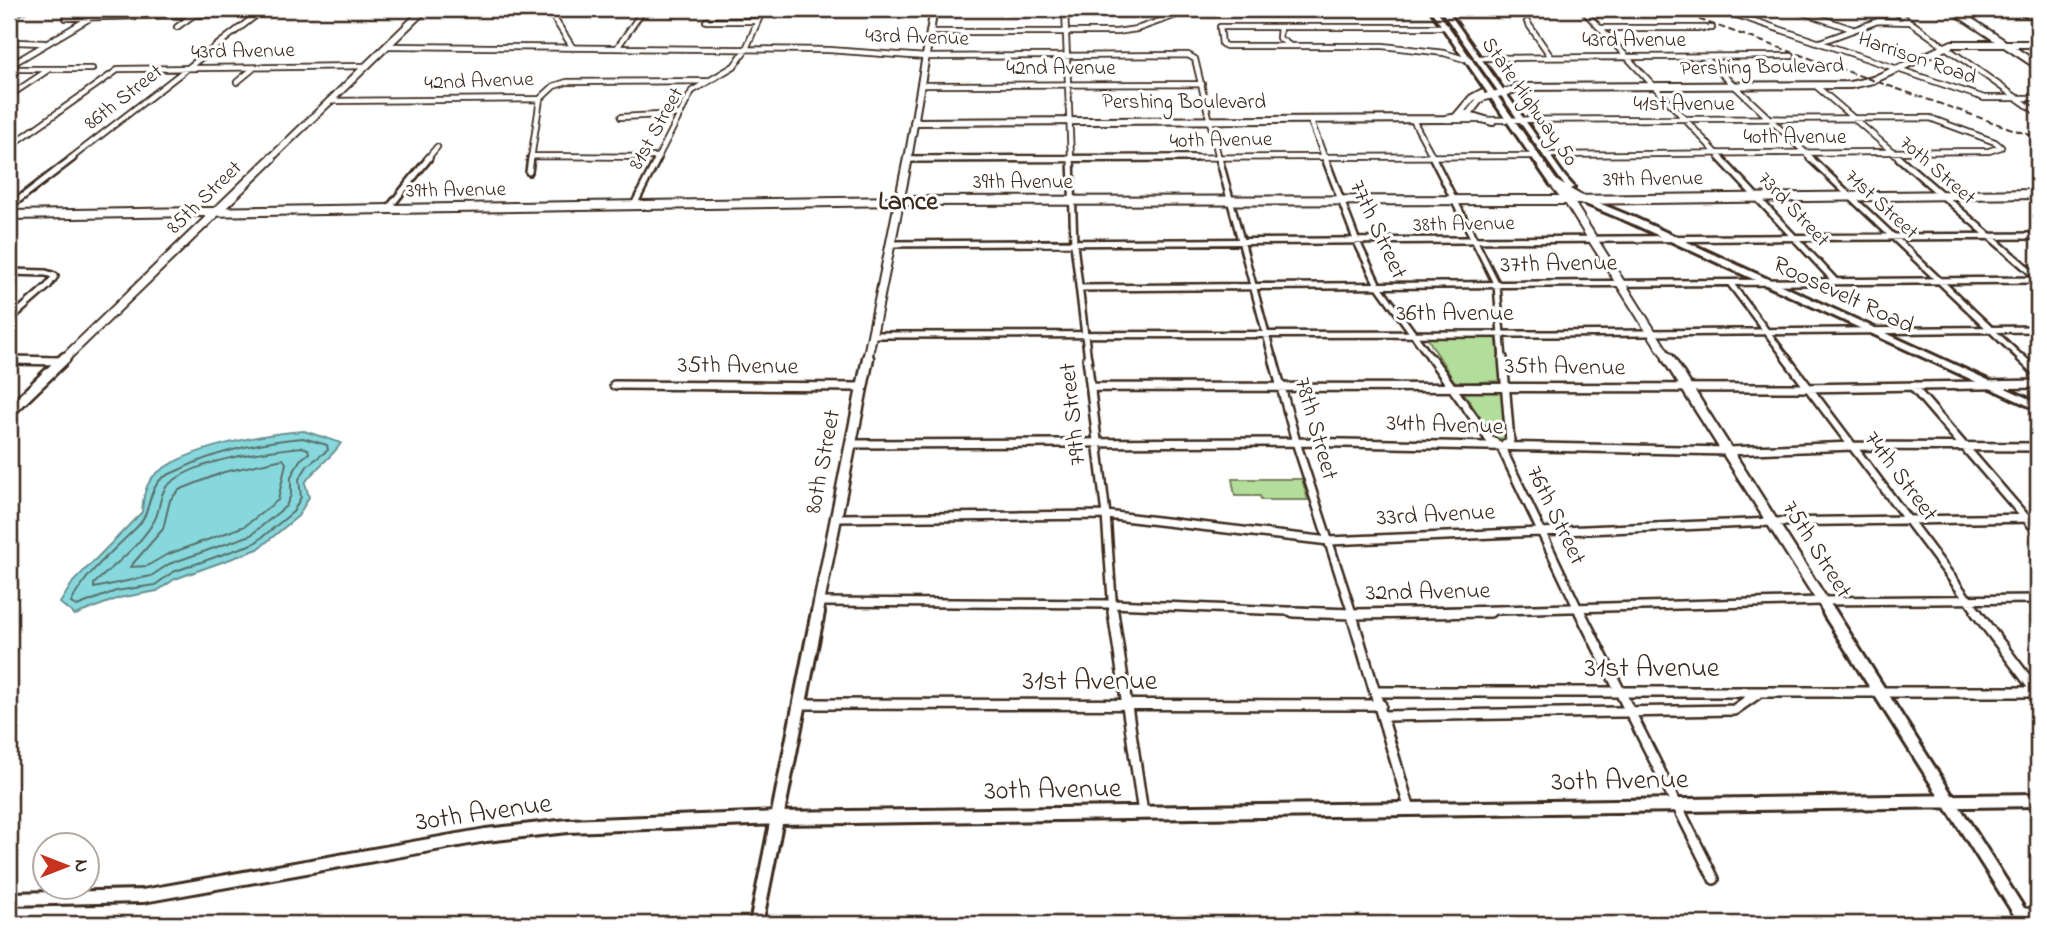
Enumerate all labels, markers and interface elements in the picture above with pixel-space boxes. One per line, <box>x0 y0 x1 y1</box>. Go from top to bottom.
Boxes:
street label: 43rd Avenue <box>865 21 970 55</box>
street label: Harrison Road <box>1854 25 1980 93</box>
street label: 43rd Avenue <box>1582 26 1686 56</box>
street label: State Highway 50 <box>1472 31 1585 174</box>
street label: 43rd Avenue <box>191 36 296 68</box>
street label: Pershing Boulevard <box>1680 52 1844 86</box>
street label: 42nd Avenue <box>1006 54 1116 84</box>
street label: 86th Street <box>78 58 170 138</box>
street label: 42nd Avenue <box>424 65 535 99</box>
street label: 81st Street <box>622 82 692 176</box>
street label: Pershing Boulevard <box>1102 88 1266 120</box>
street label: 41st Avenue <box>1633 90 1735 120</box>
street label: 40th Avenue <box>1744 123 1847 153</box>
street label: 40th Avenue <box>1169 125 1273 157</box>
street label: 70th Street <box>1892 129 1982 213</box>
street label: 85th Street <box>160 154 250 242</box>
street label: 71st Street <box>1837 163 1925 247</box>
street label: 39th Avenue <box>1603 164 1704 196</box>
street label: 73rd Street <box>1750 165 1836 255</box>
street label: 39th Avenue <box>973 168 1074 198</box>
street label: 39th Avenue <box>406 175 507 207</box>
street label: 77th Street <box>1339 175 1415 285</box>
district label: Lance <box>878 184 939 222</box>
street label: 38th Avenue <box>1413 209 1516 241</box>
street label: 37th Avenue <box>1500 246 1618 284</box>
street label: Roosevelt Road <box>1767 248 1920 344</box>
street label: 36th Avenue <box>1396 297 1514 332</box>
street label: 35th Avenue <box>677 348 799 386</box>
street label: 35th Avenue <box>1504 349 1626 387</box>
street label: 79th Street <box>1051 361 1097 467</box>
street label: 78th Street <box>1284 374 1346 484</box>
street label: 34th Avenue <box>1386 406 1504 446</box>
street label: 80th Street <box>797 407 851 517</box>
street label: 74th Street <box>1854 424 1946 530</box>
street label: 76th Street <box>1516 461 1594 571</box>
street label: 75th Street <box>1772 494 1860 606</box>
street label: 33rd Avenue <box>1376 495 1496 537</box>
street label: 32nd Avenue <box>1365 574 1491 612</box>
street label: 31st Avenue <box>1585 649 1720 690</box>
street label: 31st Avenue <box>1023 662 1158 703</box>
street label: 30th Avenue <box>1551 760 1689 804</box>
street label: 30th Avenue <box>984 769 1122 813</box>
street label: 30th Avenue <box>413 784 555 844</box>
north arrow <box>32 832 102 902</box>
text: N <box>67 860 94 873</box>

